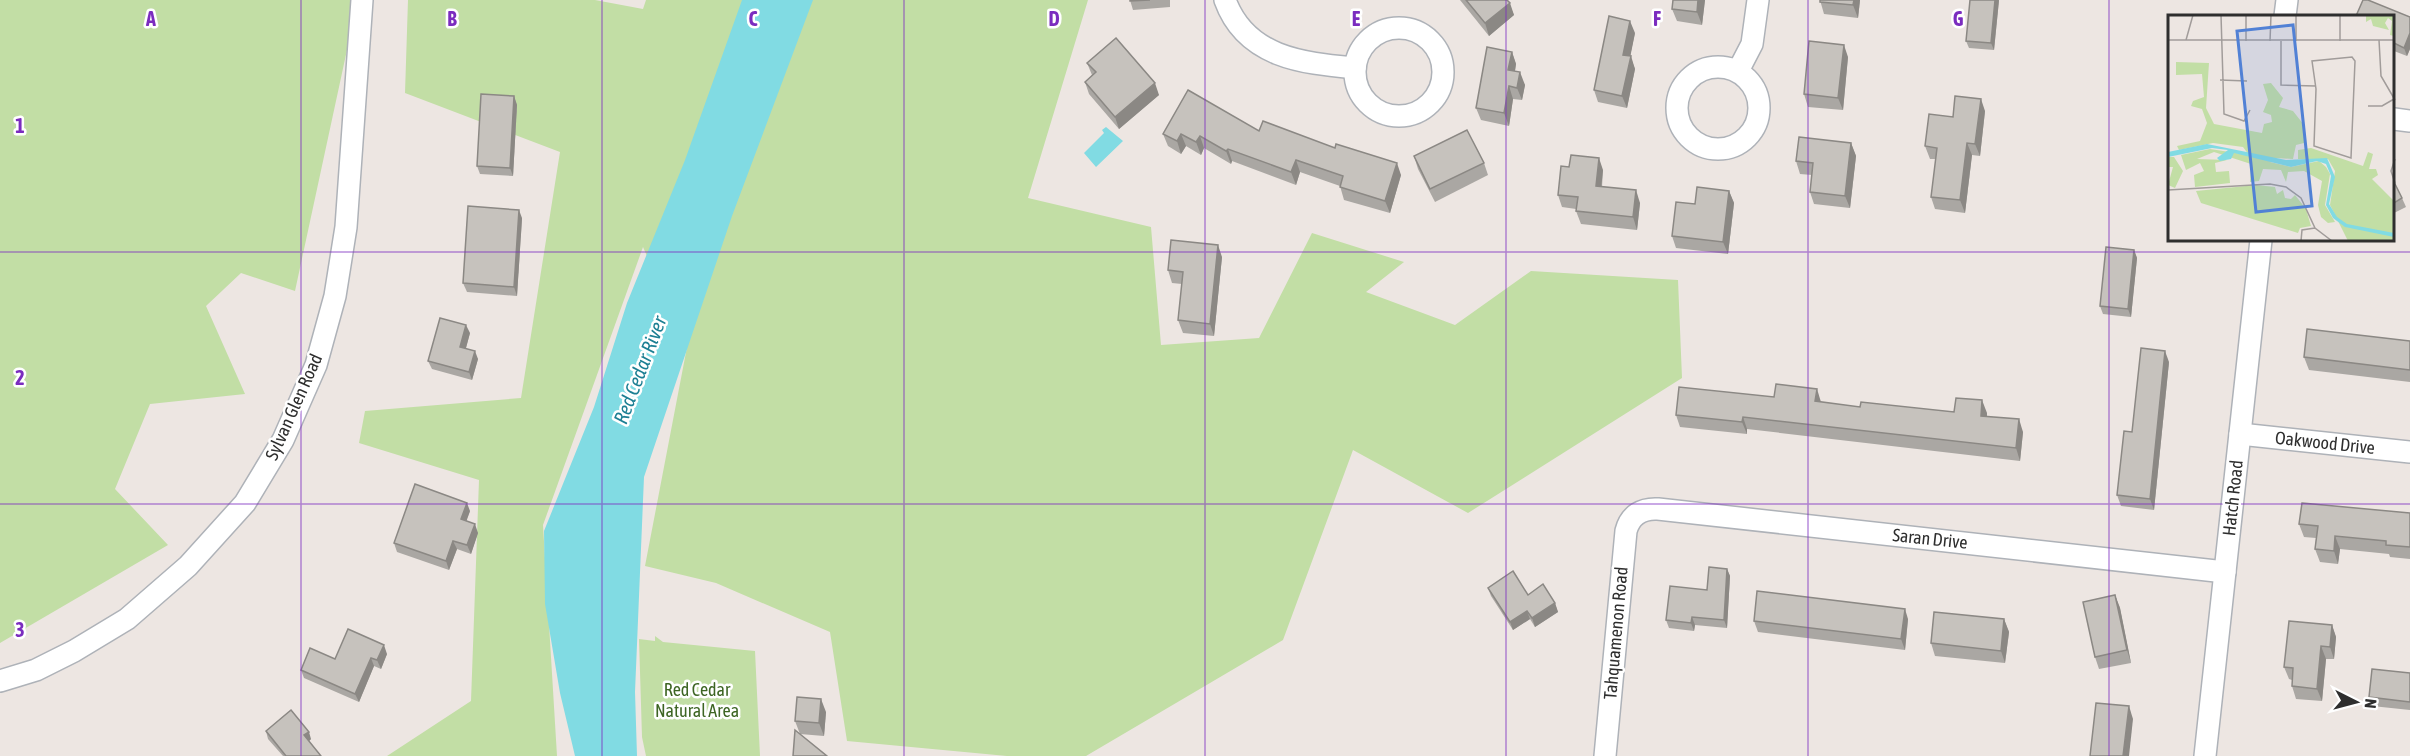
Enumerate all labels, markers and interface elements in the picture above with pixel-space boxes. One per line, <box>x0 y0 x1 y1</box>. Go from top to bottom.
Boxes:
text: A <box>145 7 156 30</box>
text: B <box>447 7 457 30</box>
text: C <box>749 7 758 30</box>
text: D <box>1048 7 1060 30</box>
text: E <box>1352 7 1361 30</box>
text: F <box>1653 7 1661 30</box>
text: G <box>1953 7 1964 30</box>
inset map <box>2168 15 2395 242</box>
text: 1 <box>15 114 25 137</box>
water label: Red Cedar River <box>608 312 671 427</box>
street label: Sylvan Glen Road <box>261 350 326 463</box>
text: 2 <box>15 366 25 389</box>
street label: Oakwood Drive <box>2274 427 2376 458</box>
street label: Hatch Road <box>2218 459 2247 537</box>
street label: Saran Drive <box>1891 524 1969 553</box>
street label: Tahquamenon Road <box>1599 566 1632 700</box>
text: 3 <box>15 618 25 641</box>
north arrow <box>2326 672 2386 732</box>
park label: Red Cedar Natural Area <box>655 679 739 721</box>
text: N <box>2361 698 2380 709</box>

